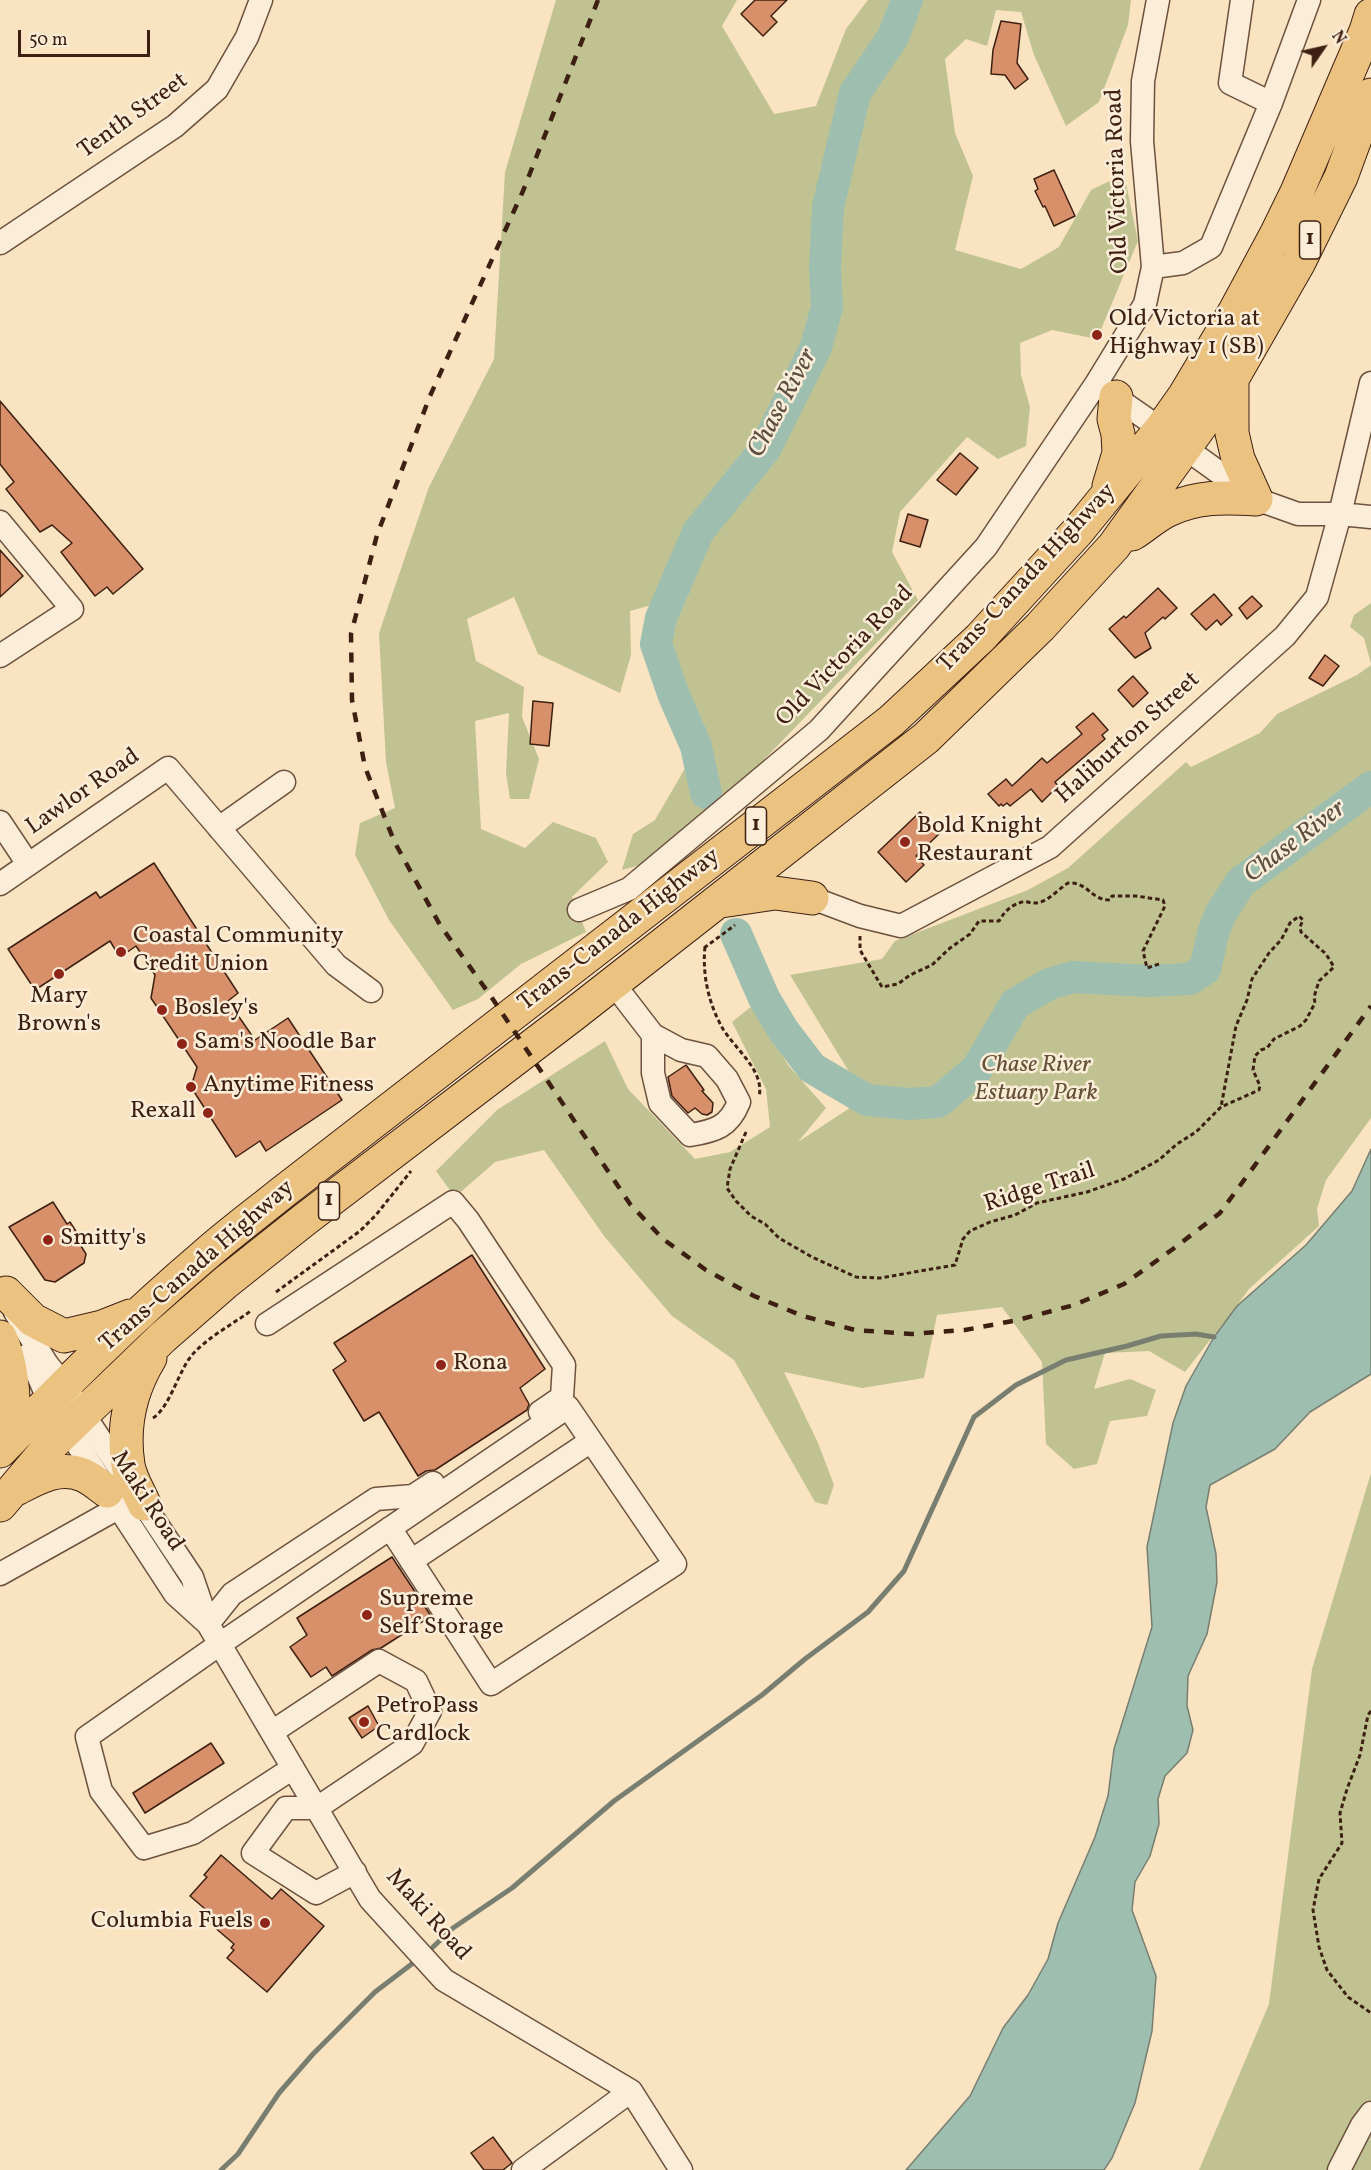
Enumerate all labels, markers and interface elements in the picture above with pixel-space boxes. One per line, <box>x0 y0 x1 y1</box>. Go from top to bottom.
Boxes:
scale bar <box>21 18 153 56</box>
north arrow <box>1293 18 1353 78</box>
text: N <box>1326 27 1350 49</box>
text: 50 m <box>29 28 68 53</box>
street label: Tenth Street <box>74 68 194 166</box>
street label: Old Victoria Road <box>1101 88 1137 274</box>
road number: 1 <box>1300 221 1320 259</box>
place label: Old Victoria at Highway 1 (SB) <box>1109 307 1264 363</box>
marker: Old Victoria at Highway 1 (SB) <box>1090 328 1104 342</box>
water label: Chase River <box>742 344 826 464</box>
street label: Trans-Canada Highway <box>933 478 1123 680</box>
street label: Old Victoria Road <box>771 580 921 734</box>
street label: Haliburton Street <box>1051 667 1207 811</box>
street label: Lawlor Road <box>22 743 146 843</box>
water label: Chase River <box>1239 795 1353 891</box>
road number: 1 <box>746 807 766 845</box>
place label: Bold Knight Restaurant <box>917 814 1043 870</box>
marker: Bold Knight Restaurant <box>898 835 912 849</box>
street label: Trans-Canada Highway <box>513 843 727 1019</box>
place label: Coastal Community Credit Union <box>133 924 343 980</box>
marker: Coastal Community Credit Union <box>114 945 128 959</box>
marker: Mary Brown's <box>52 967 66 981</box>
place label: Mary Brown's <box>17 984 101 1040</box>
place label: Bosley's <box>174 996 258 1024</box>
marker: Bosley's <box>155 1003 169 1017</box>
place label: Sam's Noodle Bar <box>194 1030 376 1058</box>
marker: Sam's Noodle Bar <box>175 1037 189 1051</box>
park label: Chase River Estuary Park <box>974 1053 1098 1109</box>
place label: Anytime Fitness <box>203 1073 374 1101</box>
marker: Anytime Fitness <box>184 1080 198 1094</box>
place label: Rexall <box>130 1099 196 1127</box>
marker: Rexall <box>201 1106 215 1120</box>
street label: Ridge Trail <box>981 1158 1099 1220</box>
street label: Trans-Canada Highway <box>95 1175 301 1359</box>
road number: 1 <box>318 1182 340 1220</box>
place label: Smitty's <box>60 1226 146 1254</box>
marker: Smitty's <box>41 1233 55 1247</box>
place label: Rona <box>453 1351 508 1379</box>
marker: Rona <box>434 1358 448 1372</box>
street label: Maki Road <box>103 1447 189 1557</box>
place label: Supreme Self Storage <box>379 1587 504 1643</box>
marker: Supreme Self Storage <box>360 1608 374 1622</box>
place label: PetroPass Cardlock <box>376 1694 479 1750</box>
marker: PetroPass Cardlock <box>357 1715 371 1729</box>
street label: Maki Road <box>378 1864 476 1968</box>
place label: Columbia Fuels <box>91 1909 253 1937</box>
marker: Columbia Fuels <box>258 1916 272 1930</box>

